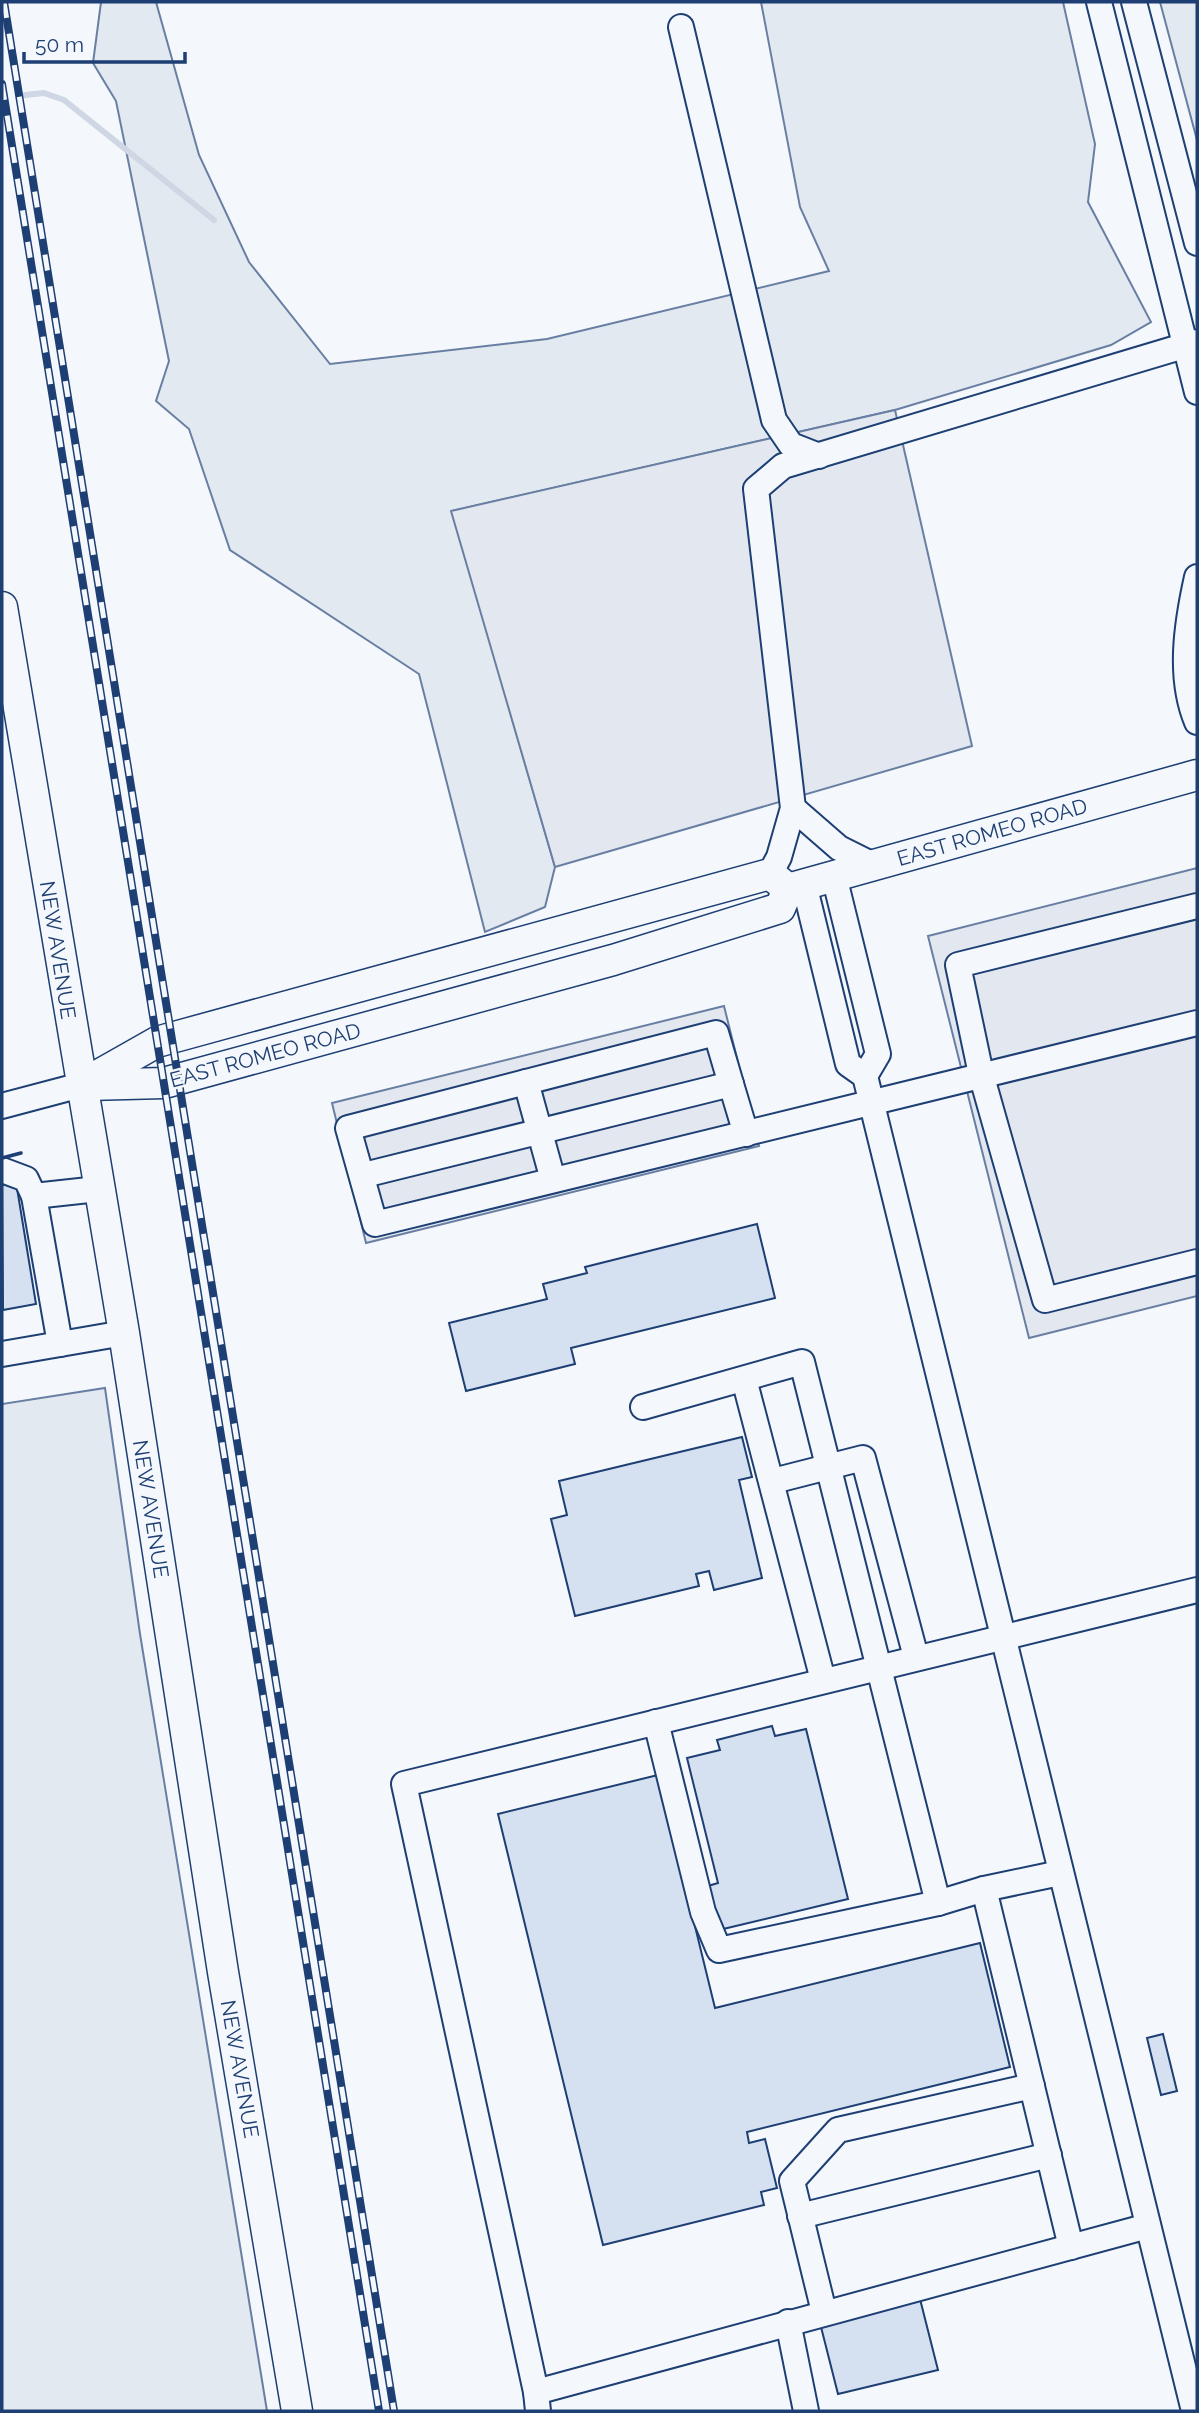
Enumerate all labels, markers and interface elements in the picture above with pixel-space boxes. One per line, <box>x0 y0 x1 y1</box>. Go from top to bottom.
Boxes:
scale bar <box>24 21 186 65</box>
text: 50 m <box>35 32 84 57</box>
street label: EAST ROMEO ROAD <box>894 793 1090 871</box>
street label: NEW AVENUE <box>35 879 81 1021</box>
street label: EAST ROMEO ROAD <box>167 1017 363 1093</box>
street label: NEW AVENUE <box>128 1438 174 1580</box>
street label: NEW AVENUE <box>216 1998 264 2140</box>

